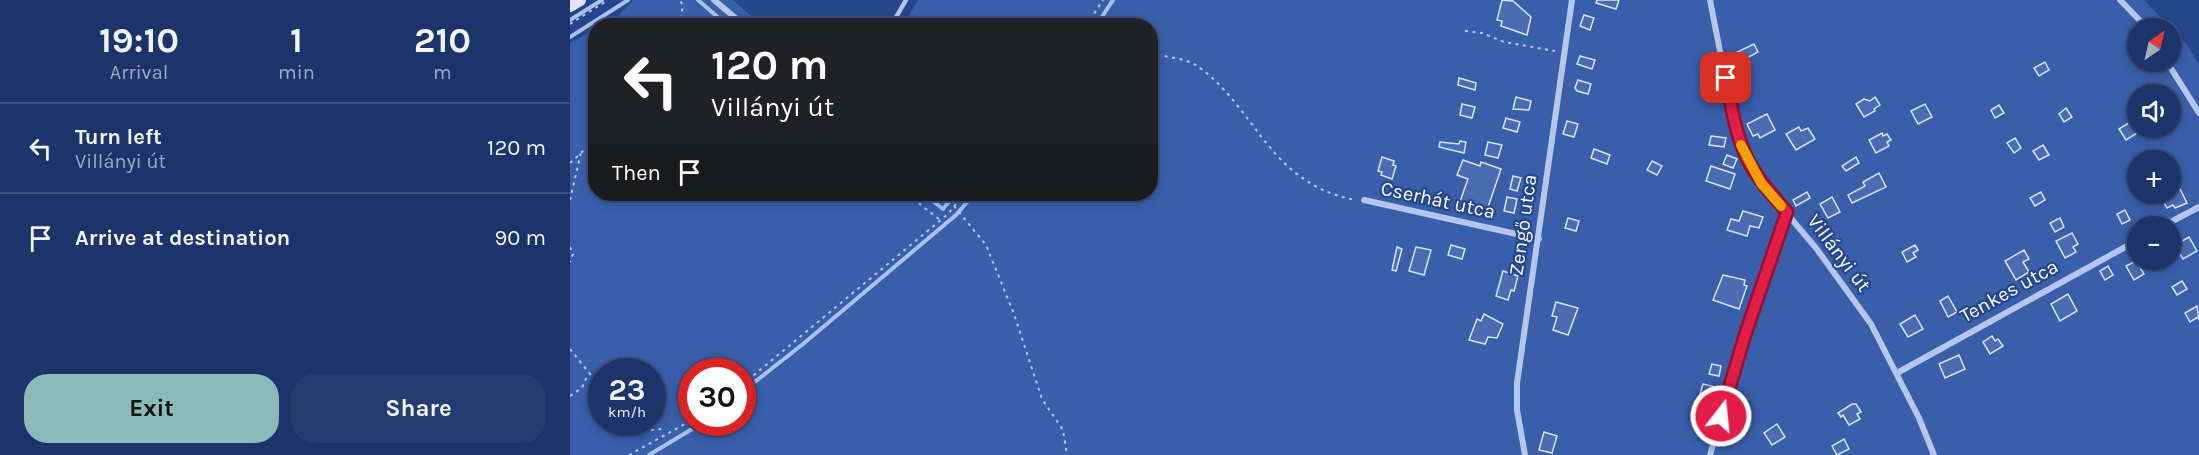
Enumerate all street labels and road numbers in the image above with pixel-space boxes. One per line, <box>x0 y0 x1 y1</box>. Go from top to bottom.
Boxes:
street label: Zengő utca <box>1505 173 1541 277</box>
street label: Cserhát utca <box>1379 177 1497 223</box>
street label: Villányi út <box>1802 210 1876 297</box>
street label: Tenkes utca <box>1956 255 2062 327</box>

